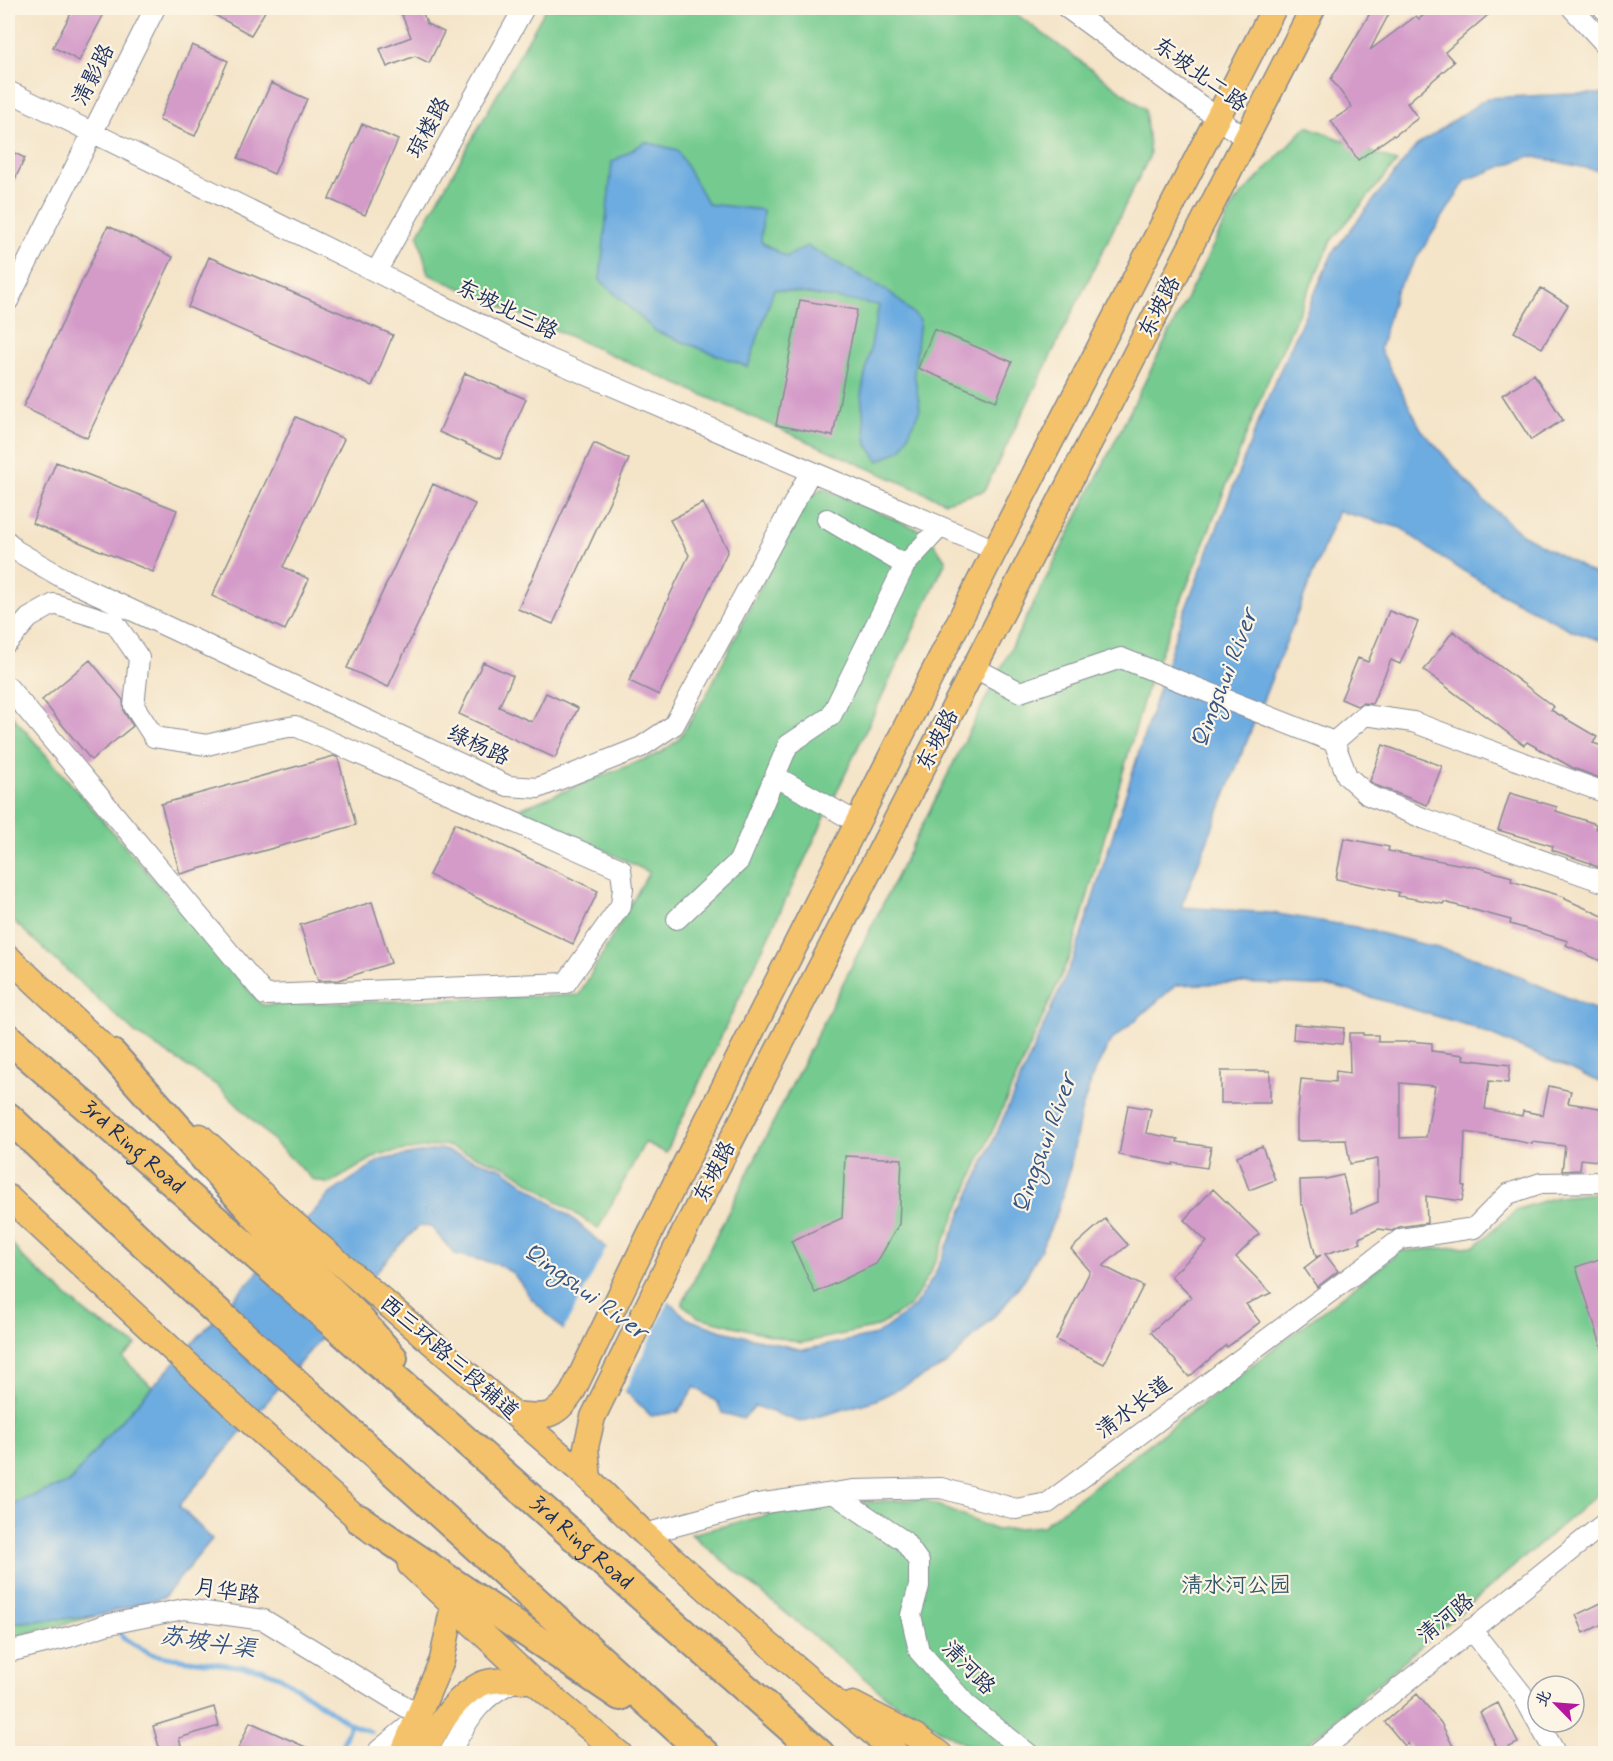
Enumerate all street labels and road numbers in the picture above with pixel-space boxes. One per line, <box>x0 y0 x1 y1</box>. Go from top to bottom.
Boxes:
street label: 东坡北二路 <box>1147 31 1253 119</box>
street label: 清影路 <box>67 39 121 111</box>
street label: 琼楼路 <box>401 92 457 164</box>
street label: 东坡路 <box>1133 271 1187 343</box>
street label: 东坡北三路 <box>451 273 563 347</box>
street label: 东坡路 <box>911 704 965 776</box>
street label: 绿杨路 <box>442 719 514 773</box>
street label: 3rd Ring Road <box>75 1094 190 1200</box>
street label: 东坡路 <box>688 1136 742 1208</box>
street label: 西三环路三段辅道 <box>373 1290 525 1426</box>
street label: 清水长道 <box>1090 1370 1178 1446</box>
street label: 3rd Ring Road <box>524 1490 639 1596</box>
street label: 月华路 <box>192 1574 262 1610</box>
street label: 清河路 <box>1412 1587 1480 1651</box>
street label: 清河路 <box>935 1635 1001 1701</box>

